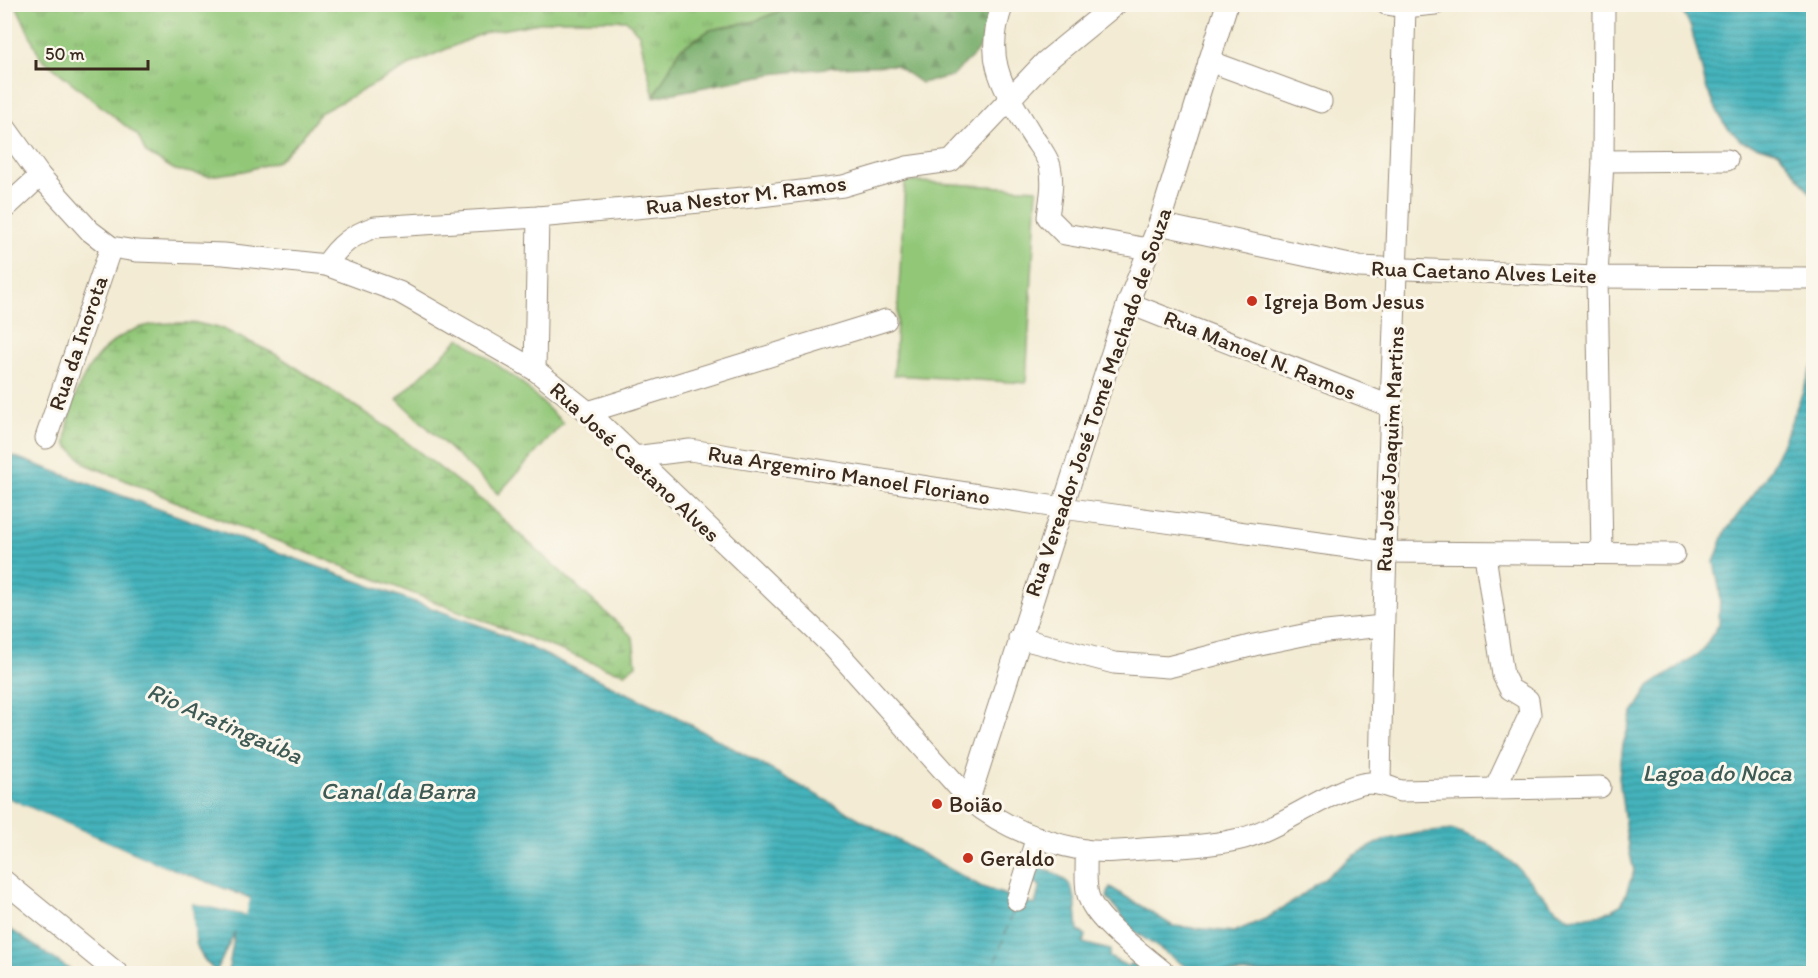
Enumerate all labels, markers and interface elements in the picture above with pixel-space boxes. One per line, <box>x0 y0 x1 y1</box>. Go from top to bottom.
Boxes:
scale bar <box>36 33 148 71</box>
text: 50 m <box>45 43 85 65</box>
street label: Rua Nestor M. Ramos <box>644 169 848 221</box>
street label: Rua Vereador José Tomé Machado de Souza <box>1019 203 1178 600</box>
street label: Rua Caetano Alves Leite <box>1371 255 1597 289</box>
street label: Rua da Inorota <box>42 272 114 414</box>
place label: Igreja Bom Jesus <box>1264 288 1425 315</box>
marker: Igreja Bom Jesus <box>1245 294 1259 308</box>
street label: Rua Manoel N. Ramos <box>1160 304 1360 406</box>
street label: Rua José Joaquim Martins <box>1370 325 1410 573</box>
street label: Rua José Caetano Alves <box>544 376 726 548</box>
street label: Rua Argemiro Manoel Floriano <box>706 439 992 511</box>
water label: Rio Aratingaúba <box>143 676 308 770</box>
water label: Lagoa do Noca <box>1642 758 1792 787</box>
water label: Canal da Barra <box>321 776 477 805</box>
place label: Boião <box>949 791 1003 818</box>
marker: Boião <box>930 797 944 811</box>
place label: Geraldo <box>980 845 1055 872</box>
marker: Geraldo <box>961 851 975 865</box>

